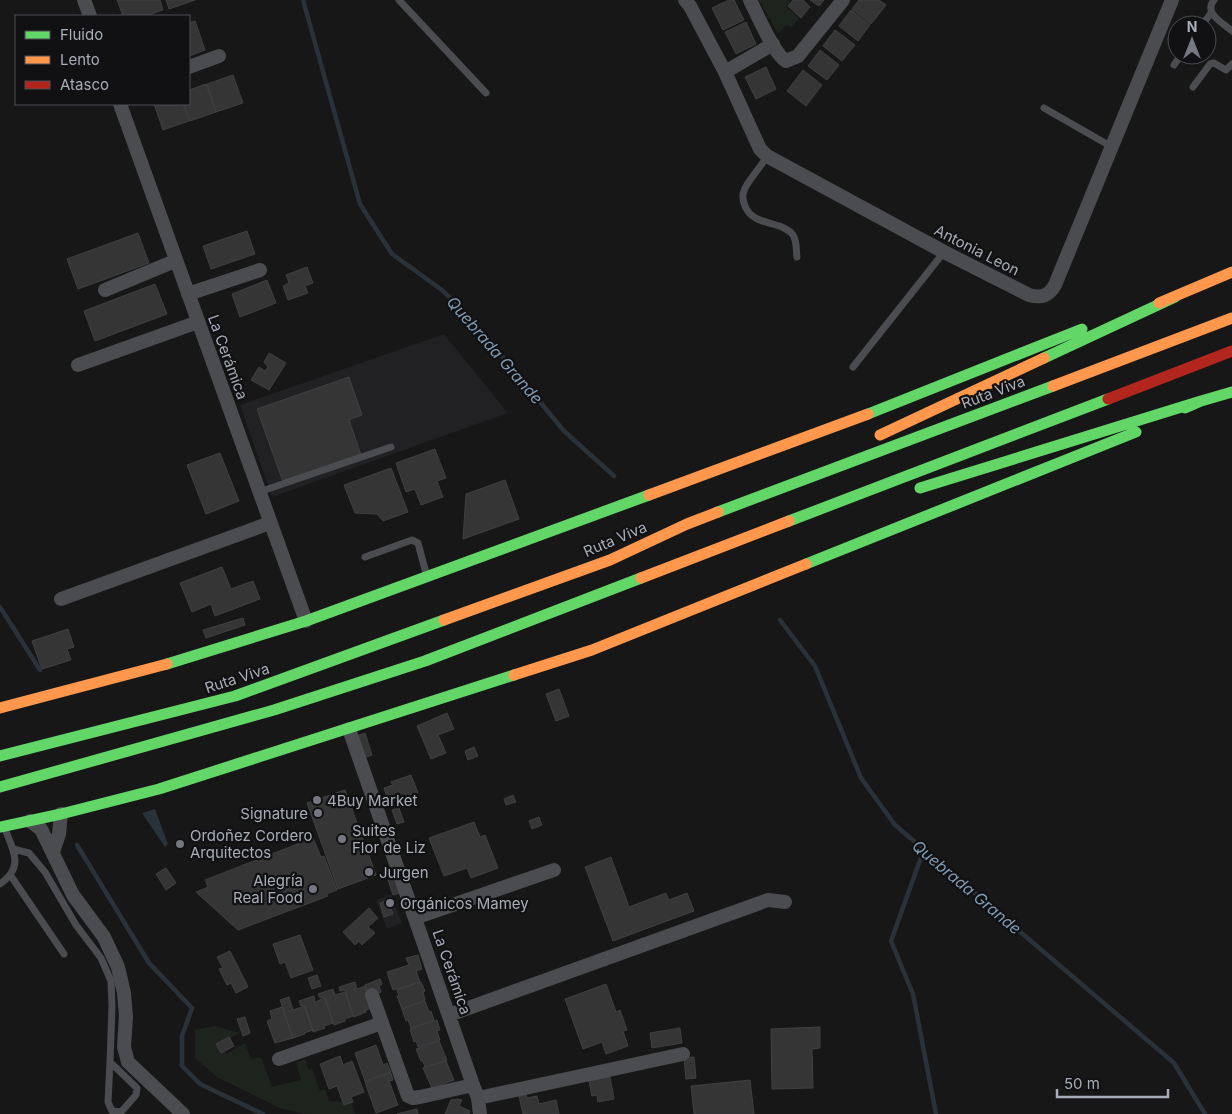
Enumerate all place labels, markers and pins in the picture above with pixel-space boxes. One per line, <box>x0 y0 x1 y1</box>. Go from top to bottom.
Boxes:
place label: 4Buy Market <box>327 791 418 810</box>
marker: 4Buy Market <box>311 794 323 806</box>
place label: Signature <box>240 804 308 823</box>
marker: Signature <box>312 807 324 819</box>
place label: Suites Flor de Liz <box>352 821 426 857</box>
place label: Ordoñez Cordero Arquitectos <box>190 826 313 862</box>
marker: Suites Flor de Liz <box>336 833 348 845</box>
marker: Ordoñez Cordero Arquitectos <box>174 838 186 850</box>
place label: Jurgen <box>379 863 429 882</box>
marker: Jurgen <box>363 866 375 878</box>
place label: Alegría Real Food <box>233 871 303 907</box>
marker: Alegría Real Food <box>307 883 319 895</box>
place label: Orgánicos Mamey <box>400 894 529 913</box>
marker: Orgánicos Mamey <box>384 897 396 909</box>

